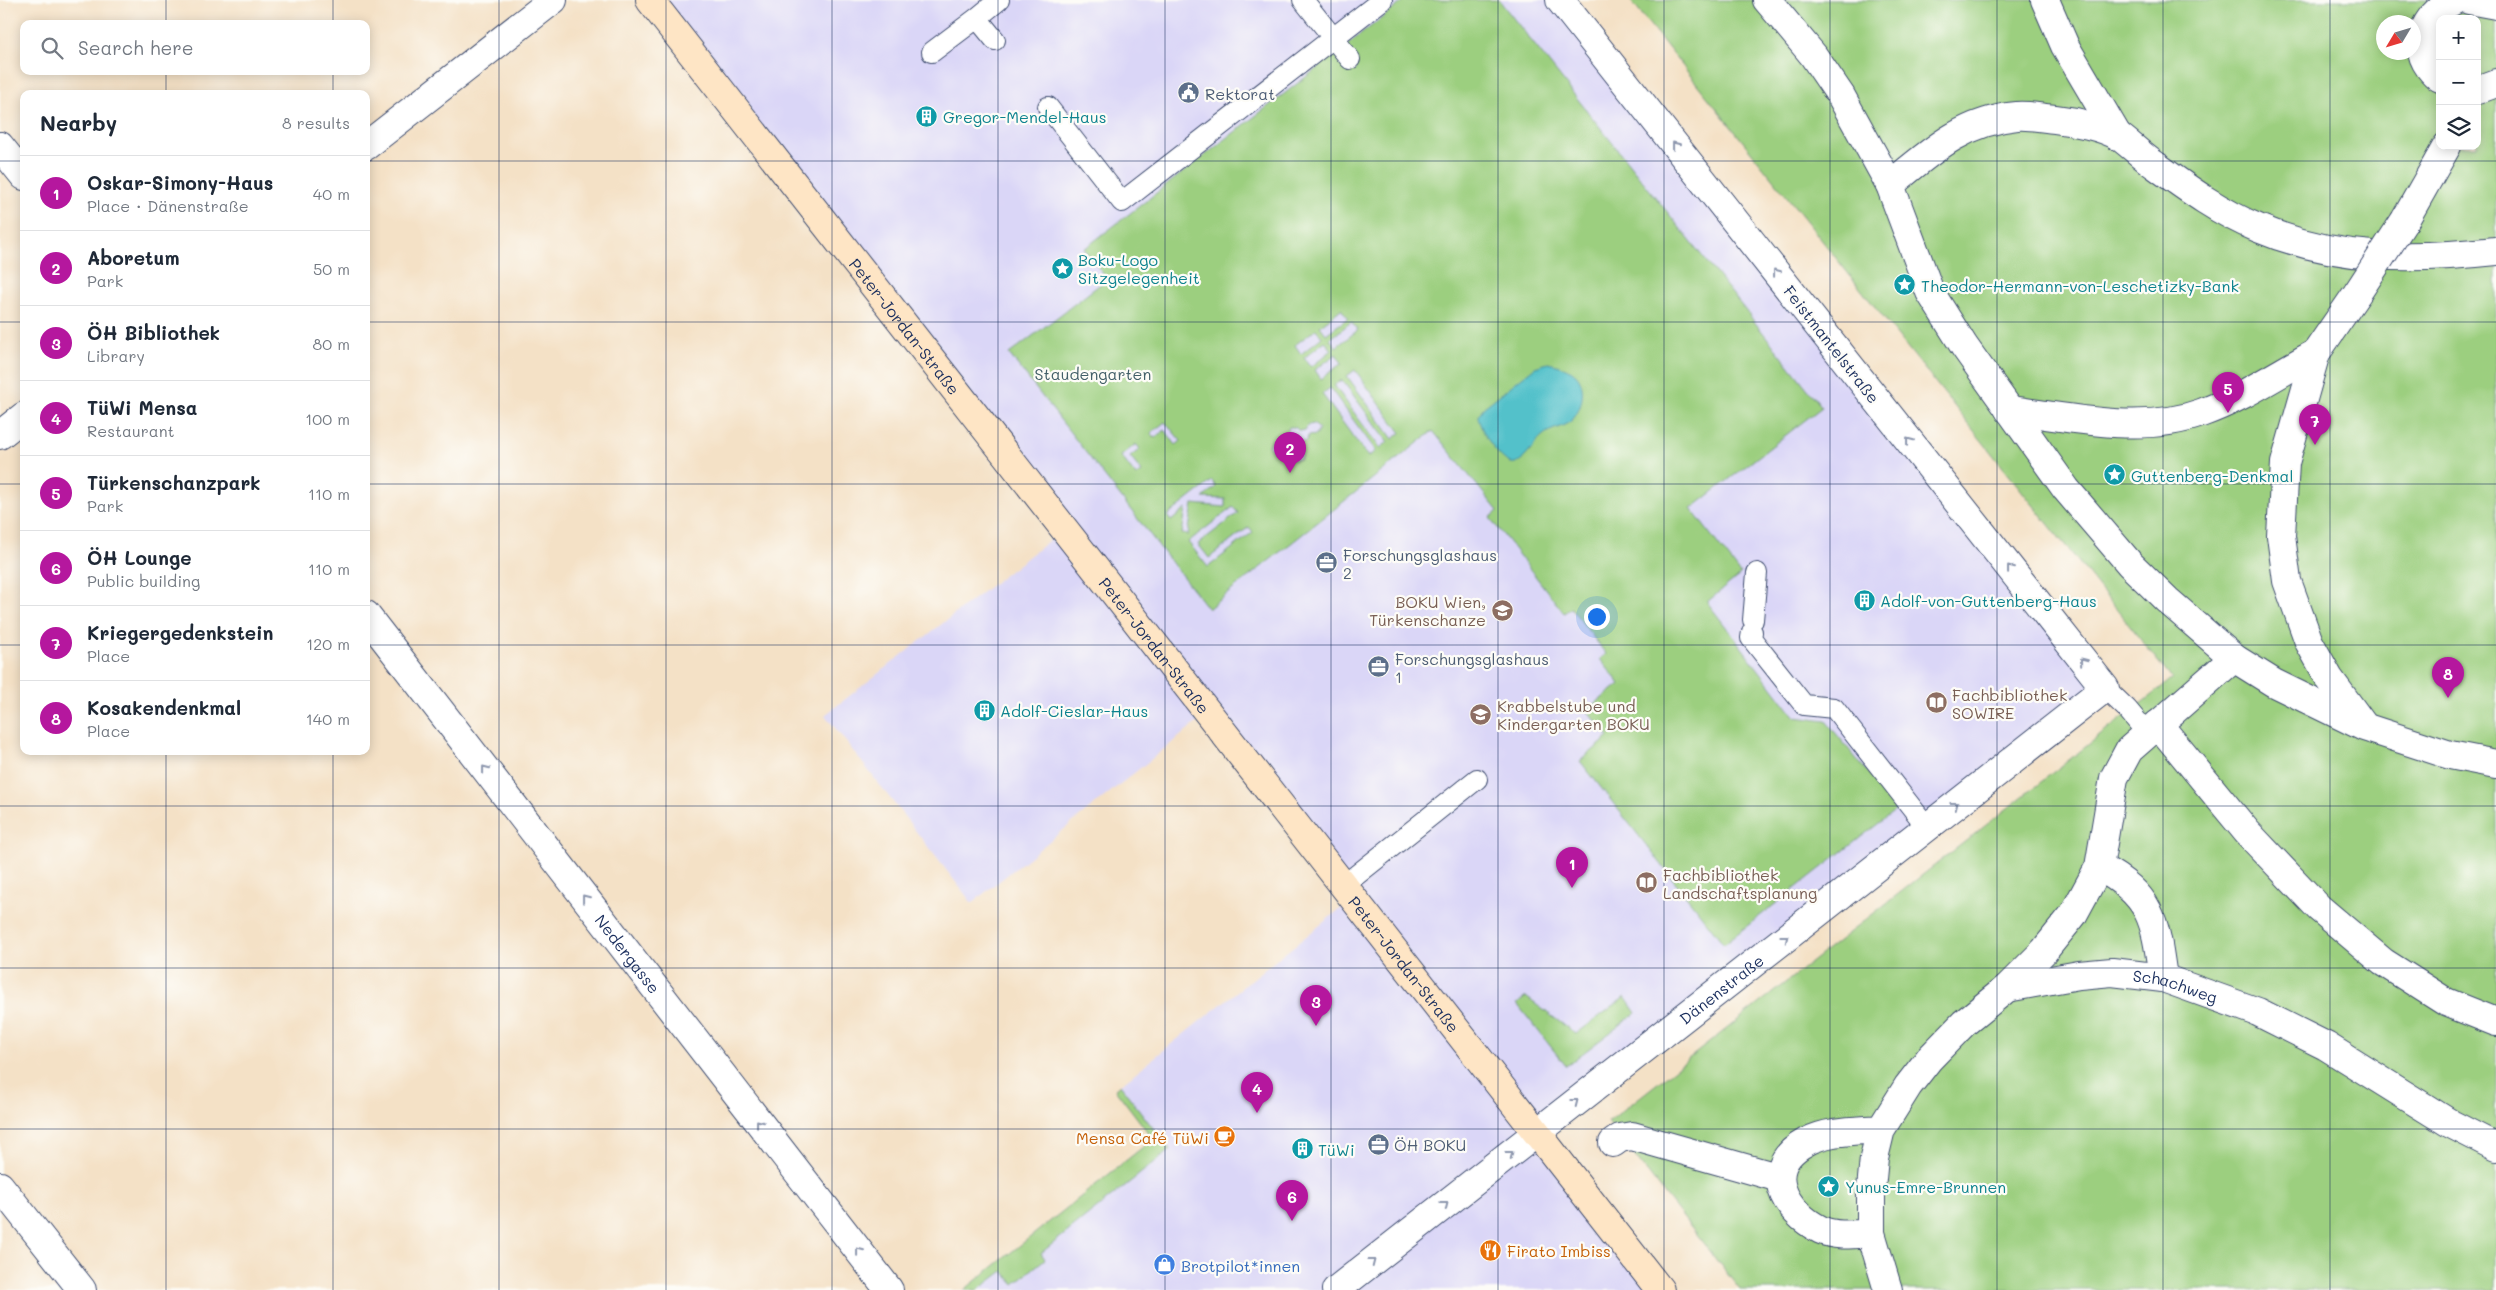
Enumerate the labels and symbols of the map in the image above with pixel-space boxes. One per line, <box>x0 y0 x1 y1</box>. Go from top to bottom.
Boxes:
north arrow <box>2376 15 2421 60</box>
public building icon: Rektorat <box>1177 81 1201 105</box>
place label: Rektorat <box>1205 83 1275 104</box>
building icon: Gregor-Mendel-Haus <box>915 104 939 128</box>
place label: Gregor-Mendel-Haus <box>943 106 1107 127</box>
one-way arrow <box>1672 142 1680 151</box>
place label: Boku-Logo Sitzgelegenheit <box>1078 249 1200 288</box>
street label: Peter-Jordan-Straße <box>845 253 965 398</box>
place icon: Boku-Logo Sitzgelegenheit <box>1050 256 1074 280</box>
one-way arrow <box>1773 269 1781 278</box>
place icon: Theodor-Hermann-von-Leschetizky-Bank <box>1893 273 1917 297</box>
place label: Theodor-Hermann-von-Leschetizky-Bank <box>1921 275 2239 296</box>
street label: Feistmantelstraße <box>1779 281 1885 407</box>
park label: Staudengarten <box>1035 363 1151 384</box>
pin: 5 <box>2212 372 2244 413</box>
pin: 7 <box>2299 404 2331 445</box>
pin: 2 <box>1274 432 1306 473</box>
one-way arrow <box>1906 438 1914 447</box>
place icon: Guttenberg-Denkmal <box>2103 463 2127 487</box>
place label: Guttenberg-Denkmal <box>2131 465 2294 486</box>
place label: Forschungsglashaus 2 <box>1343 544 1497 583</box>
office icon: Forschungsglashaus 2 <box>1315 551 1339 575</box>
one-way arrow <box>2007 565 2015 574</box>
street label: Peter-Jordan-Straße <box>1095 572 1215 717</box>
building icon: Adolf-von-Guttenberg-Haus <box>1852 588 1876 612</box>
place label: Adolf-von-Guttenberg-Haus <box>1880 590 2097 611</box>
place label: BOKU Wien, Türkenschanze <box>1369 591 1486 630</box>
school or university icon: BOKU Wien, Türkenschanze <box>1490 598 1514 622</box>
your location <box>1584 604 1610 630</box>
place label: Forschungsglashaus 1 <box>1395 648 1549 687</box>
office icon: Forschungsglashaus 1 <box>1367 655 1391 679</box>
pin: 8 <box>2432 657 2464 698</box>
one-way arrow <box>2081 658 2089 667</box>
place label: Fachbibliothek SOWIRE <box>1952 684 2068 723</box>
library icon: Fachbibliothek SOWIRE <box>1924 691 1948 715</box>
place label: Krabbelstube und Kindergarten BOKU <box>1497 695 1650 734</box>
building icon: Adolf-Cieslar-Haus <box>972 698 996 722</box>
place label: Adolf-Cieslar-Haus <box>1000 700 1148 721</box>
school or university icon: Krabbelstube und Kindergarten BOKU <box>1469 702 1493 726</box>
one-way arrow <box>483 766 491 775</box>
one-way arrow <box>1949 802 1958 811</box>
pin: 1 <box>1556 847 1588 888</box>
place label: Fachbibliothek Landschaftsplanung <box>1663 864 1817 903</box>
library icon: Fachbibliothek Landschaftsplanung <box>1635 871 1659 895</box>
street label: Peter-Jordan-Straße <box>1345 891 1465 1036</box>
one-way arrow <box>582 894 591 904</box>
street label: Nedergasse <box>591 910 665 997</box>
one-way arrow <box>1779 935 1789 944</box>
street label: Dänenstraße <box>1675 949 1767 1028</box>
street label: Schachweg <box>2132 964 2221 1007</box>
pin: 3 <box>1300 985 1332 1026</box>
pin: 4 <box>1241 1072 1273 1113</box>
one-way arrow <box>1570 1099 1579 1108</box>
one-way arrow <box>757 1120 765 1129</box>
cafe icon: Mensa Café TüWi <box>1213 1125 1237 1149</box>
place label: Mensa Café TüWi <box>1076 1127 1209 1148</box>
office icon: ÖH BOKU <box>1366 1132 1390 1156</box>
place label: ÖH BOKU <box>1394 1134 1466 1155</box>
building icon: TüWi <box>1290 1137 1314 1161</box>
place label: TüWi <box>1318 1139 1355 1160</box>
one-way arrow <box>1504 1150 1513 1159</box>
place icon: Yunus-Emre-Brunnen <box>1817 1174 1841 1198</box>
place label: Yunus-Emre-Brunnen <box>1845 1176 2006 1197</box>
pin: 6 <box>1276 1180 1308 1221</box>
one-way arrow <box>1439 1202 1448 1210</box>
restaurant icon: Firato Imbiss <box>1479 1238 1503 1262</box>
place label: Firato Imbiss <box>1507 1240 1611 1261</box>
one-way arrow <box>856 1248 865 1257</box>
shop icon: Brotpilot*innen <box>1153 1253 1177 1277</box>
place label: Brotpilot*innen <box>1181 1255 1300 1276</box>
one-way arrow <box>1366 1259 1376 1268</box>

